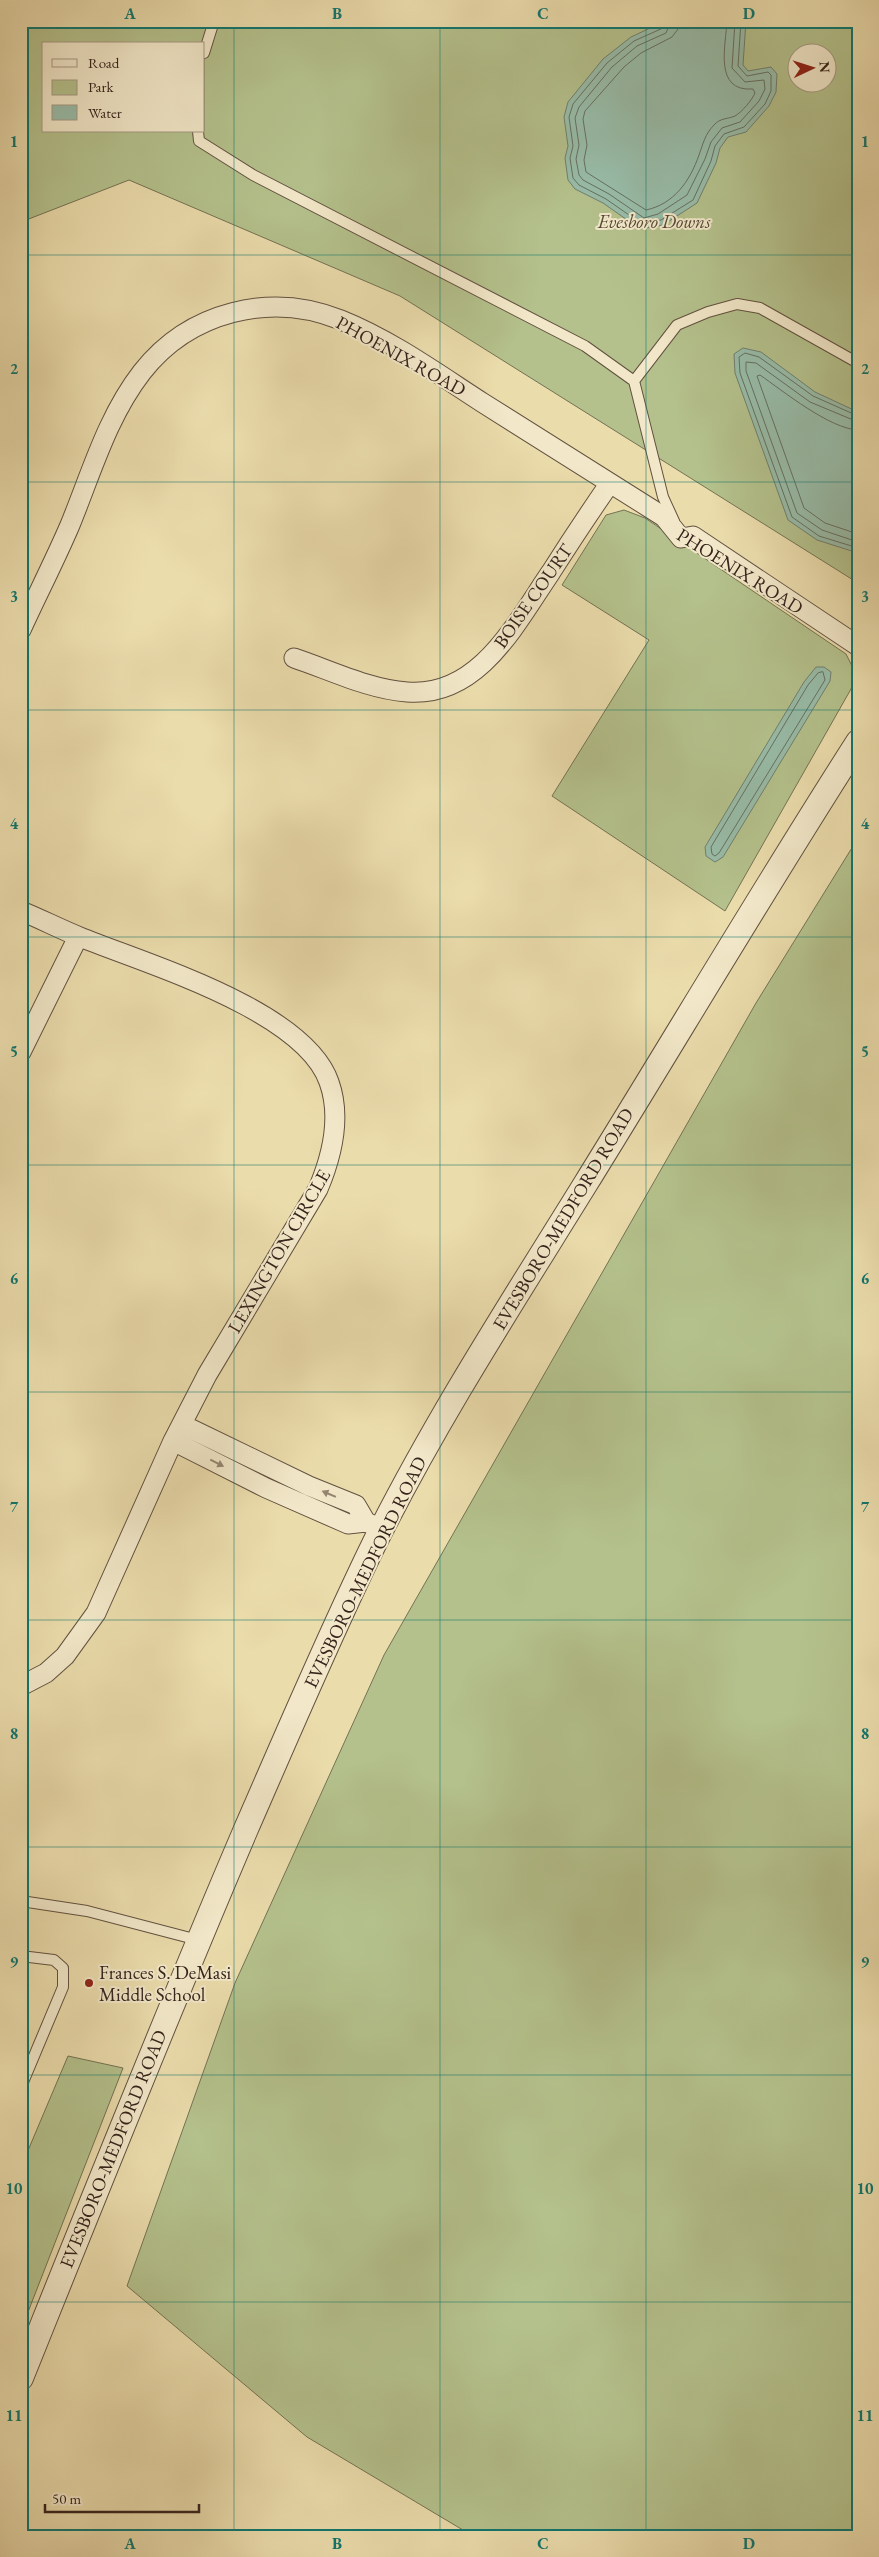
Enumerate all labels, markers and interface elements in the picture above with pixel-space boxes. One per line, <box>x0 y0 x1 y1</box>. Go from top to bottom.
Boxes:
text: A <box>123 3 136 24</box>
text: B <box>332 3 342 24</box>
text: C <box>537 3 549 24</box>
text: D <box>743 3 755 24</box>
legend <box>42 42 205 132</box>
north arrow <box>786 42 836 92</box>
text: Road <box>88 53 120 72</box>
text: N <box>816 61 834 74</box>
text: Park <box>88 77 115 96</box>
text: Water <box>88 103 122 122</box>
text: 1 <box>10 131 18 152</box>
text: 1 <box>861 131 869 152</box>
park label: Evesboro Downs <box>597 209 711 234</box>
street label: PHOENIX ROAD <box>332 310 470 402</box>
text: 2 <box>10 358 19 379</box>
text: 2 <box>861 358 870 379</box>
street label: PHOENIX ROAD <box>672 522 808 620</box>
street label: BOISE COURT <box>488 539 578 653</box>
text: 3 <box>10 586 18 607</box>
text: 3 <box>861 586 869 607</box>
text: 4 <box>10 813 19 834</box>
text: 4 <box>861 813 870 834</box>
text: 5 <box>10 1041 18 1062</box>
text: 5 <box>861 1041 869 1062</box>
street label: EVESBORO-MEDFORD ROAD <box>487 1103 639 1335</box>
street label: LEXINGTON CIRCLE <box>222 1164 336 1337</box>
text: 6 <box>10 1268 19 1289</box>
text: 6 <box>861 1268 870 1289</box>
street label: EVESBORO-MEDFORD ROAD <box>298 1452 432 1692</box>
one-way arrow <box>210 1459 224 1467</box>
one-way arrow <box>322 1490 336 1498</box>
text: 7 <box>10 1496 19 1517</box>
text: 7 <box>861 1496 870 1517</box>
text: 8 <box>10 1723 18 1744</box>
text: 8 <box>861 1723 869 1744</box>
text: 9 <box>10 1951 19 1972</box>
text: 9 <box>861 1951 870 1972</box>
place label: Frances S. DeMasi Middle School <box>99 1960 232 2007</box>
marker: Frances S. DeMasi Middle School <box>83 1977 95 1989</box>
street label: EVESBORO-MEDFORD ROAD <box>54 2026 172 2272</box>
text: 10 <box>6 2178 23 2199</box>
text: 10 <box>857 2178 874 2199</box>
text: 11 <box>6 2405 22 2426</box>
text: 11 <box>857 2405 873 2426</box>
scale bar <box>45 2482 199 2514</box>
text: 50 m <box>52 2489 81 2508</box>
text: A <box>123 2533 136 2554</box>
text: B <box>332 2533 342 2554</box>
text: C <box>537 2533 549 2554</box>
text: D <box>743 2533 755 2554</box>

